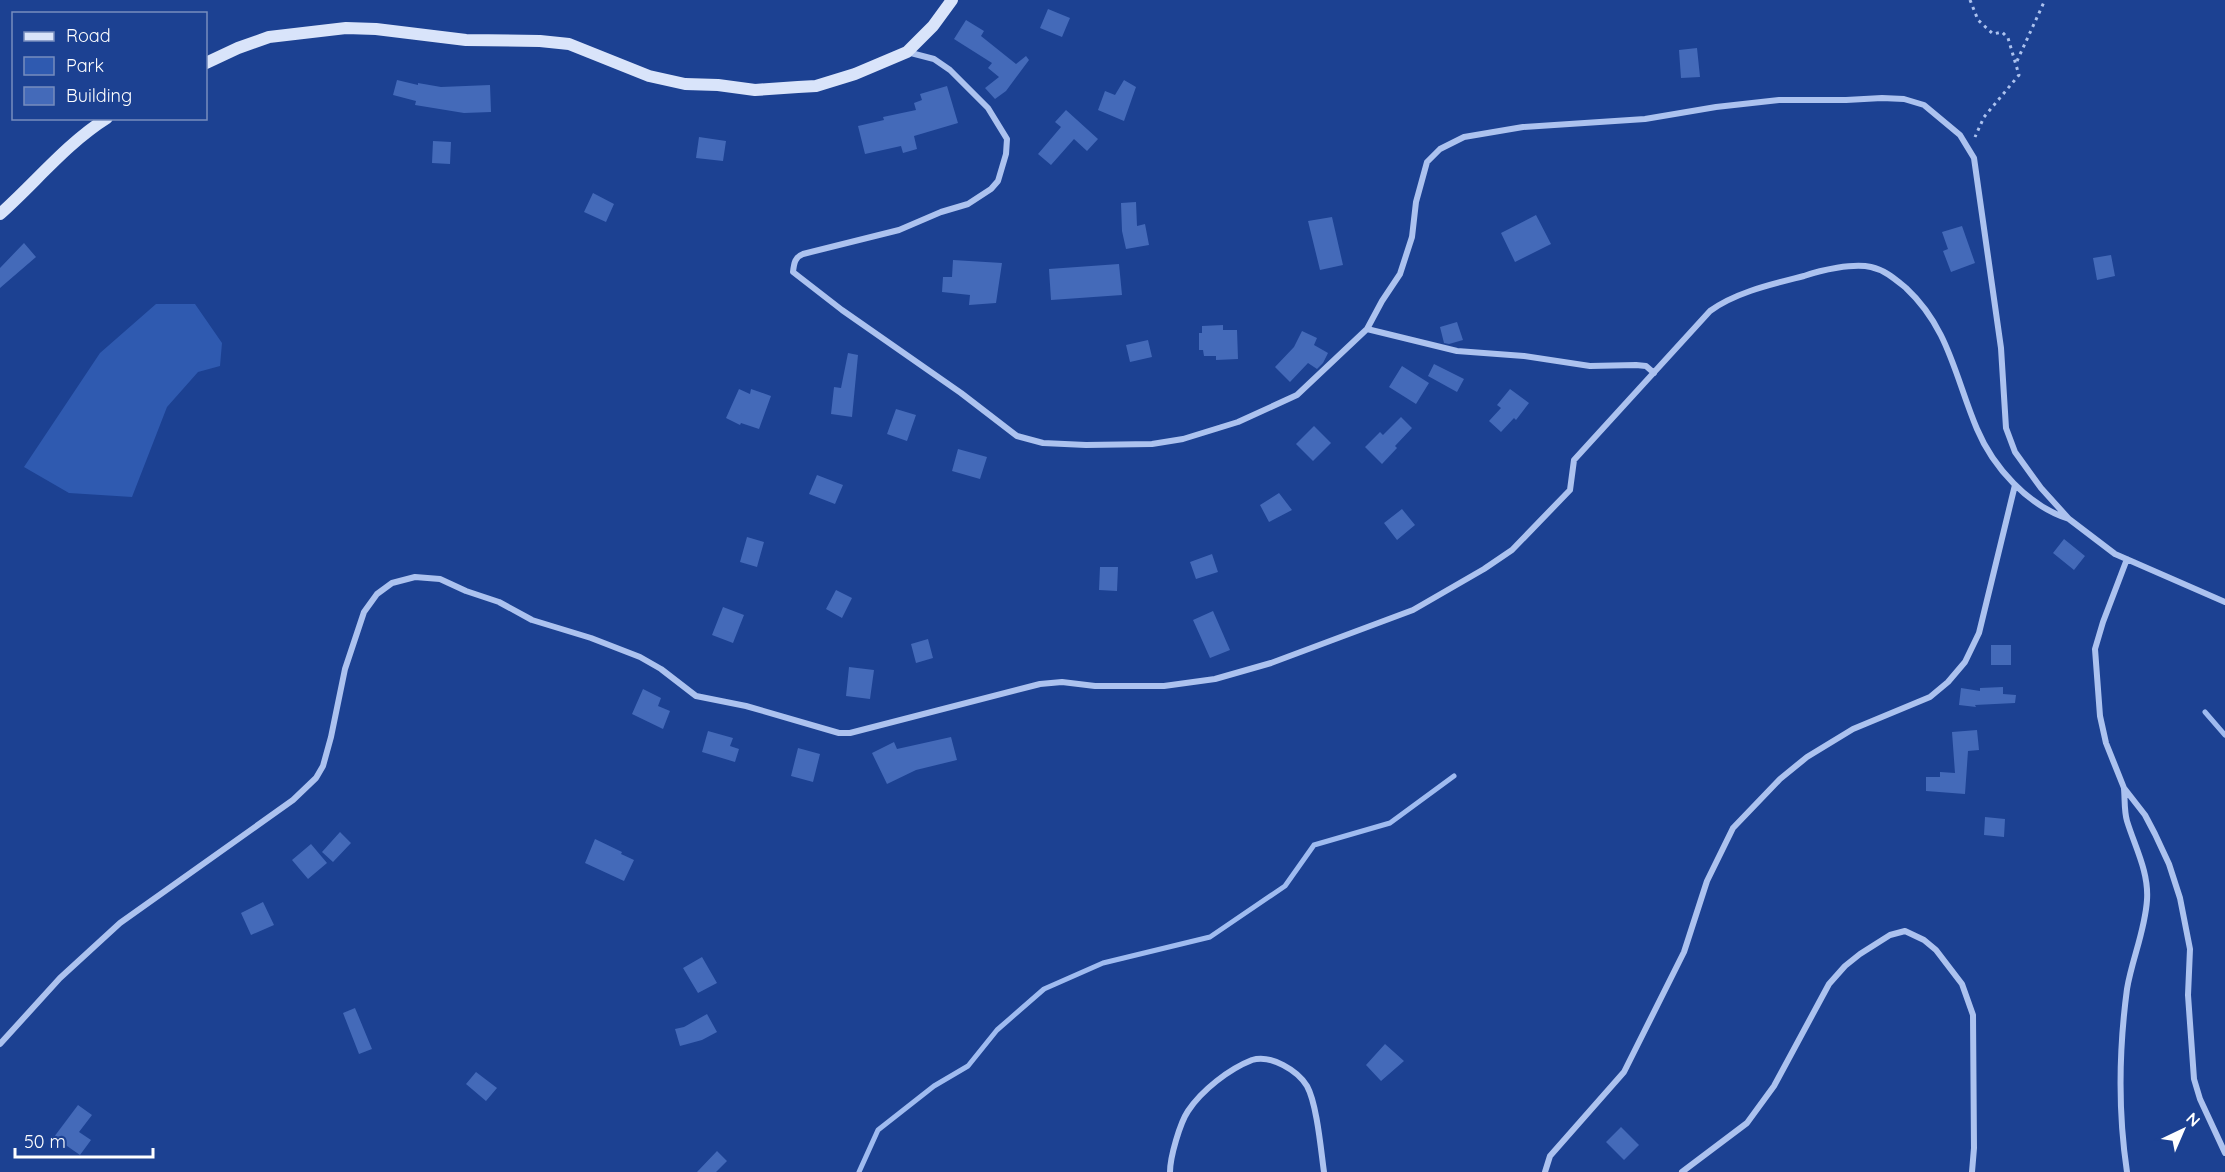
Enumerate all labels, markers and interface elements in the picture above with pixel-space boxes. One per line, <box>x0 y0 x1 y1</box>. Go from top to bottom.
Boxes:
legend <box>12 12 207 120</box>
text: Road <box>66 24 111 47</box>
text: Park <box>66 54 104 77</box>
text: Building <box>66 84 132 107</box>
north arrow <box>2153 1100 2213 1160</box>
text: N <box>2182 1108 2205 1130</box>
scale bar <box>15 1121 153 1159</box>
text: 50 m <box>24 1130 66 1153</box>

